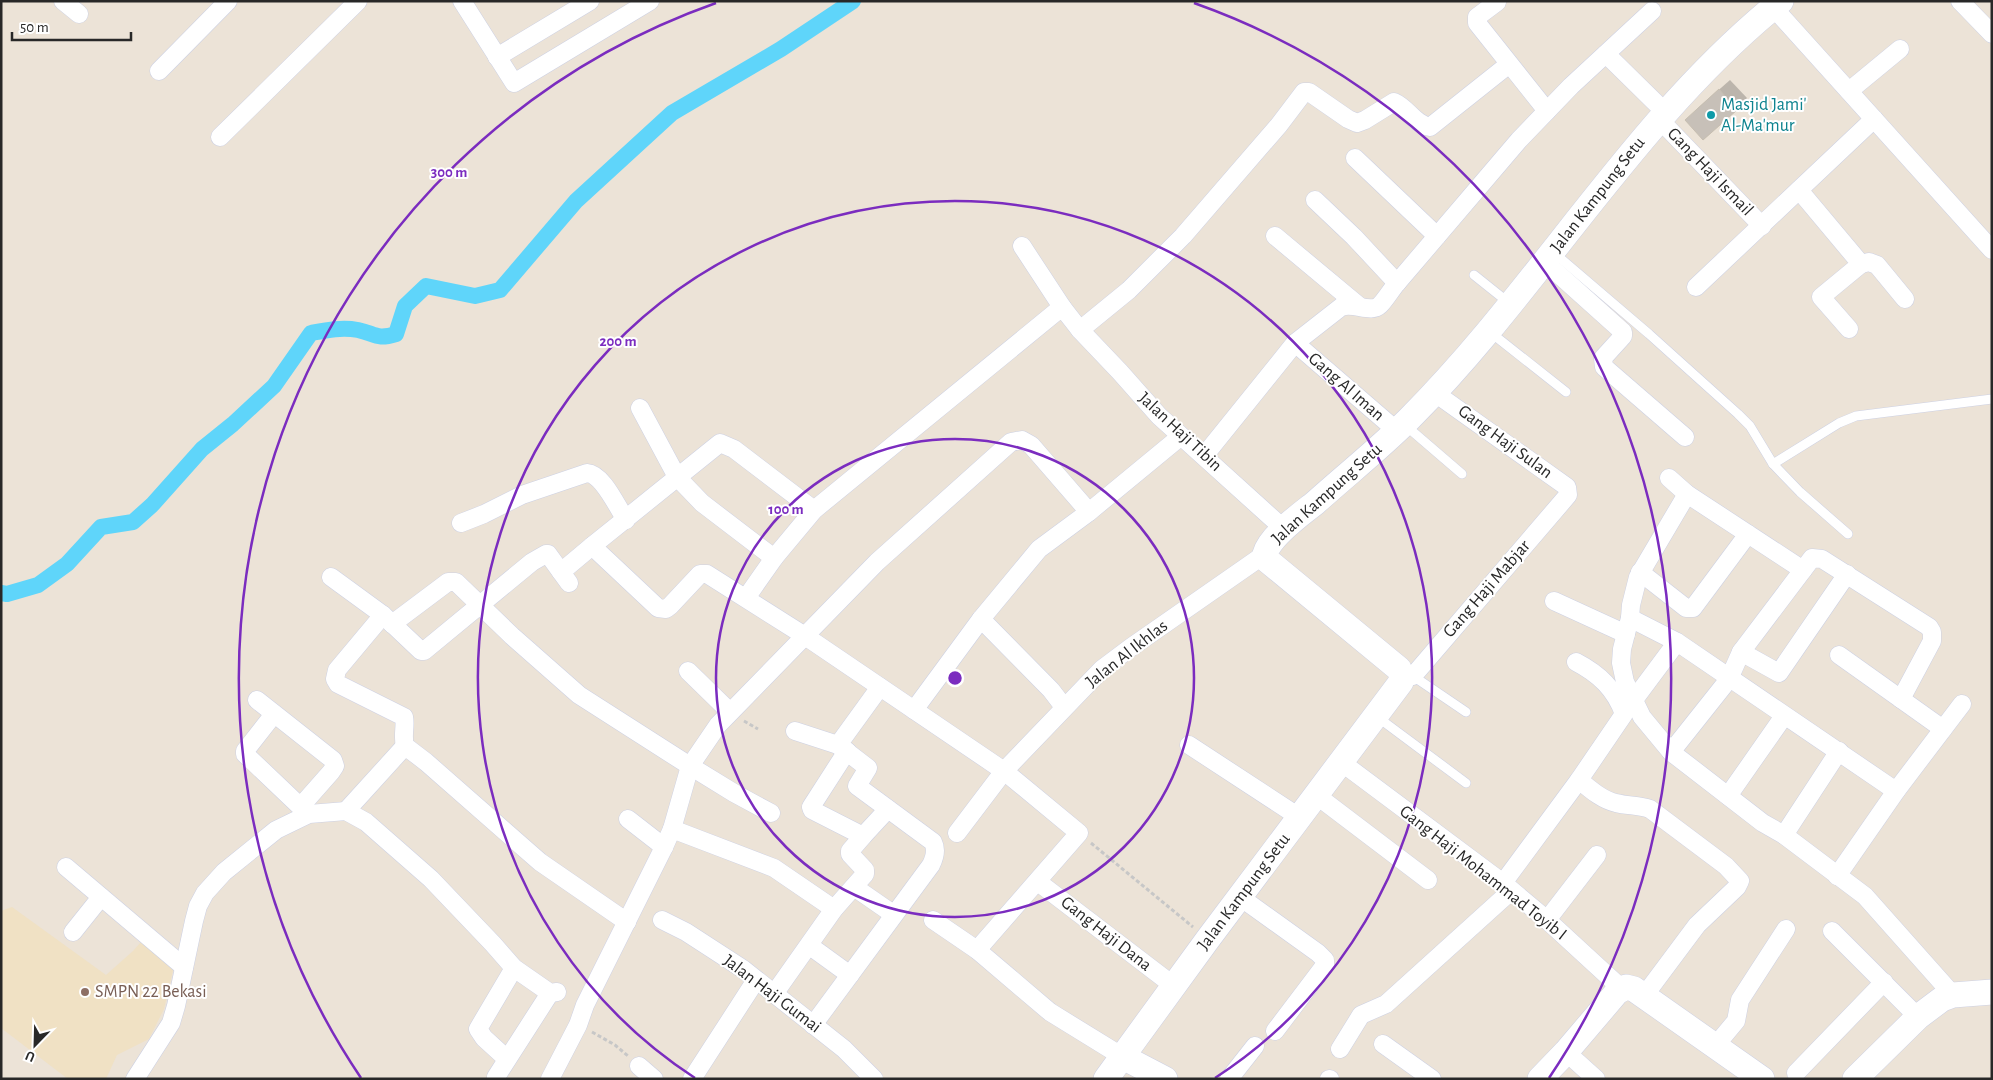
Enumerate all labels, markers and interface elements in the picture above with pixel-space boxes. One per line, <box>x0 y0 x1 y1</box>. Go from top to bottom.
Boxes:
scale bar <box>12 10 131 42</box>
text: 50 m <box>20 20 49 35</box>
place label: Masjid Jami' Al-Ma'mur <box>1721 96 1807 135</box>
marker: Masjid Jami' Al-Ma'mur <box>1705 109 1717 121</box>
street label: Gang Haji Ismail <box>1664 124 1756 220</box>
street label: Jalan Kampung Setu <box>1547 134 1649 256</box>
text: 300 m <box>431 165 467 180</box>
text: 200 m <box>599 334 637 349</box>
street label: Gang Al Iman <box>1305 349 1387 425</box>
street label: Jalan Haji Tibin <box>1135 389 1225 475</box>
street label: Gang Haji Sulan <box>1455 402 1555 482</box>
street label: Jalan Kampung Setu <box>1269 440 1385 548</box>
text: 100 m <box>768 502 804 517</box>
street label: Gang Haji Mabjar <box>1440 537 1534 641</box>
street label: Jalan Al Ikhlas <box>1083 617 1171 691</box>
centre of rings <box>946 669 964 687</box>
street label: Gang Haji Mohammad Toyib I <box>1396 802 1570 944</box>
street label: Jalan Kampung Setu <box>1194 830 1294 954</box>
street label: Gang Haji Dana <box>1057 893 1155 975</box>
street label: Jalan Haji Gumai <box>720 952 824 1036</box>
place label: SMPN 22 Bekasi <box>95 983 207 1001</box>
marker: SMPN 22 Bekasi <box>79 986 91 998</box>
north arrow <box>10 1020 60 1070</box>
text: U <box>23 1048 37 1064</box>

